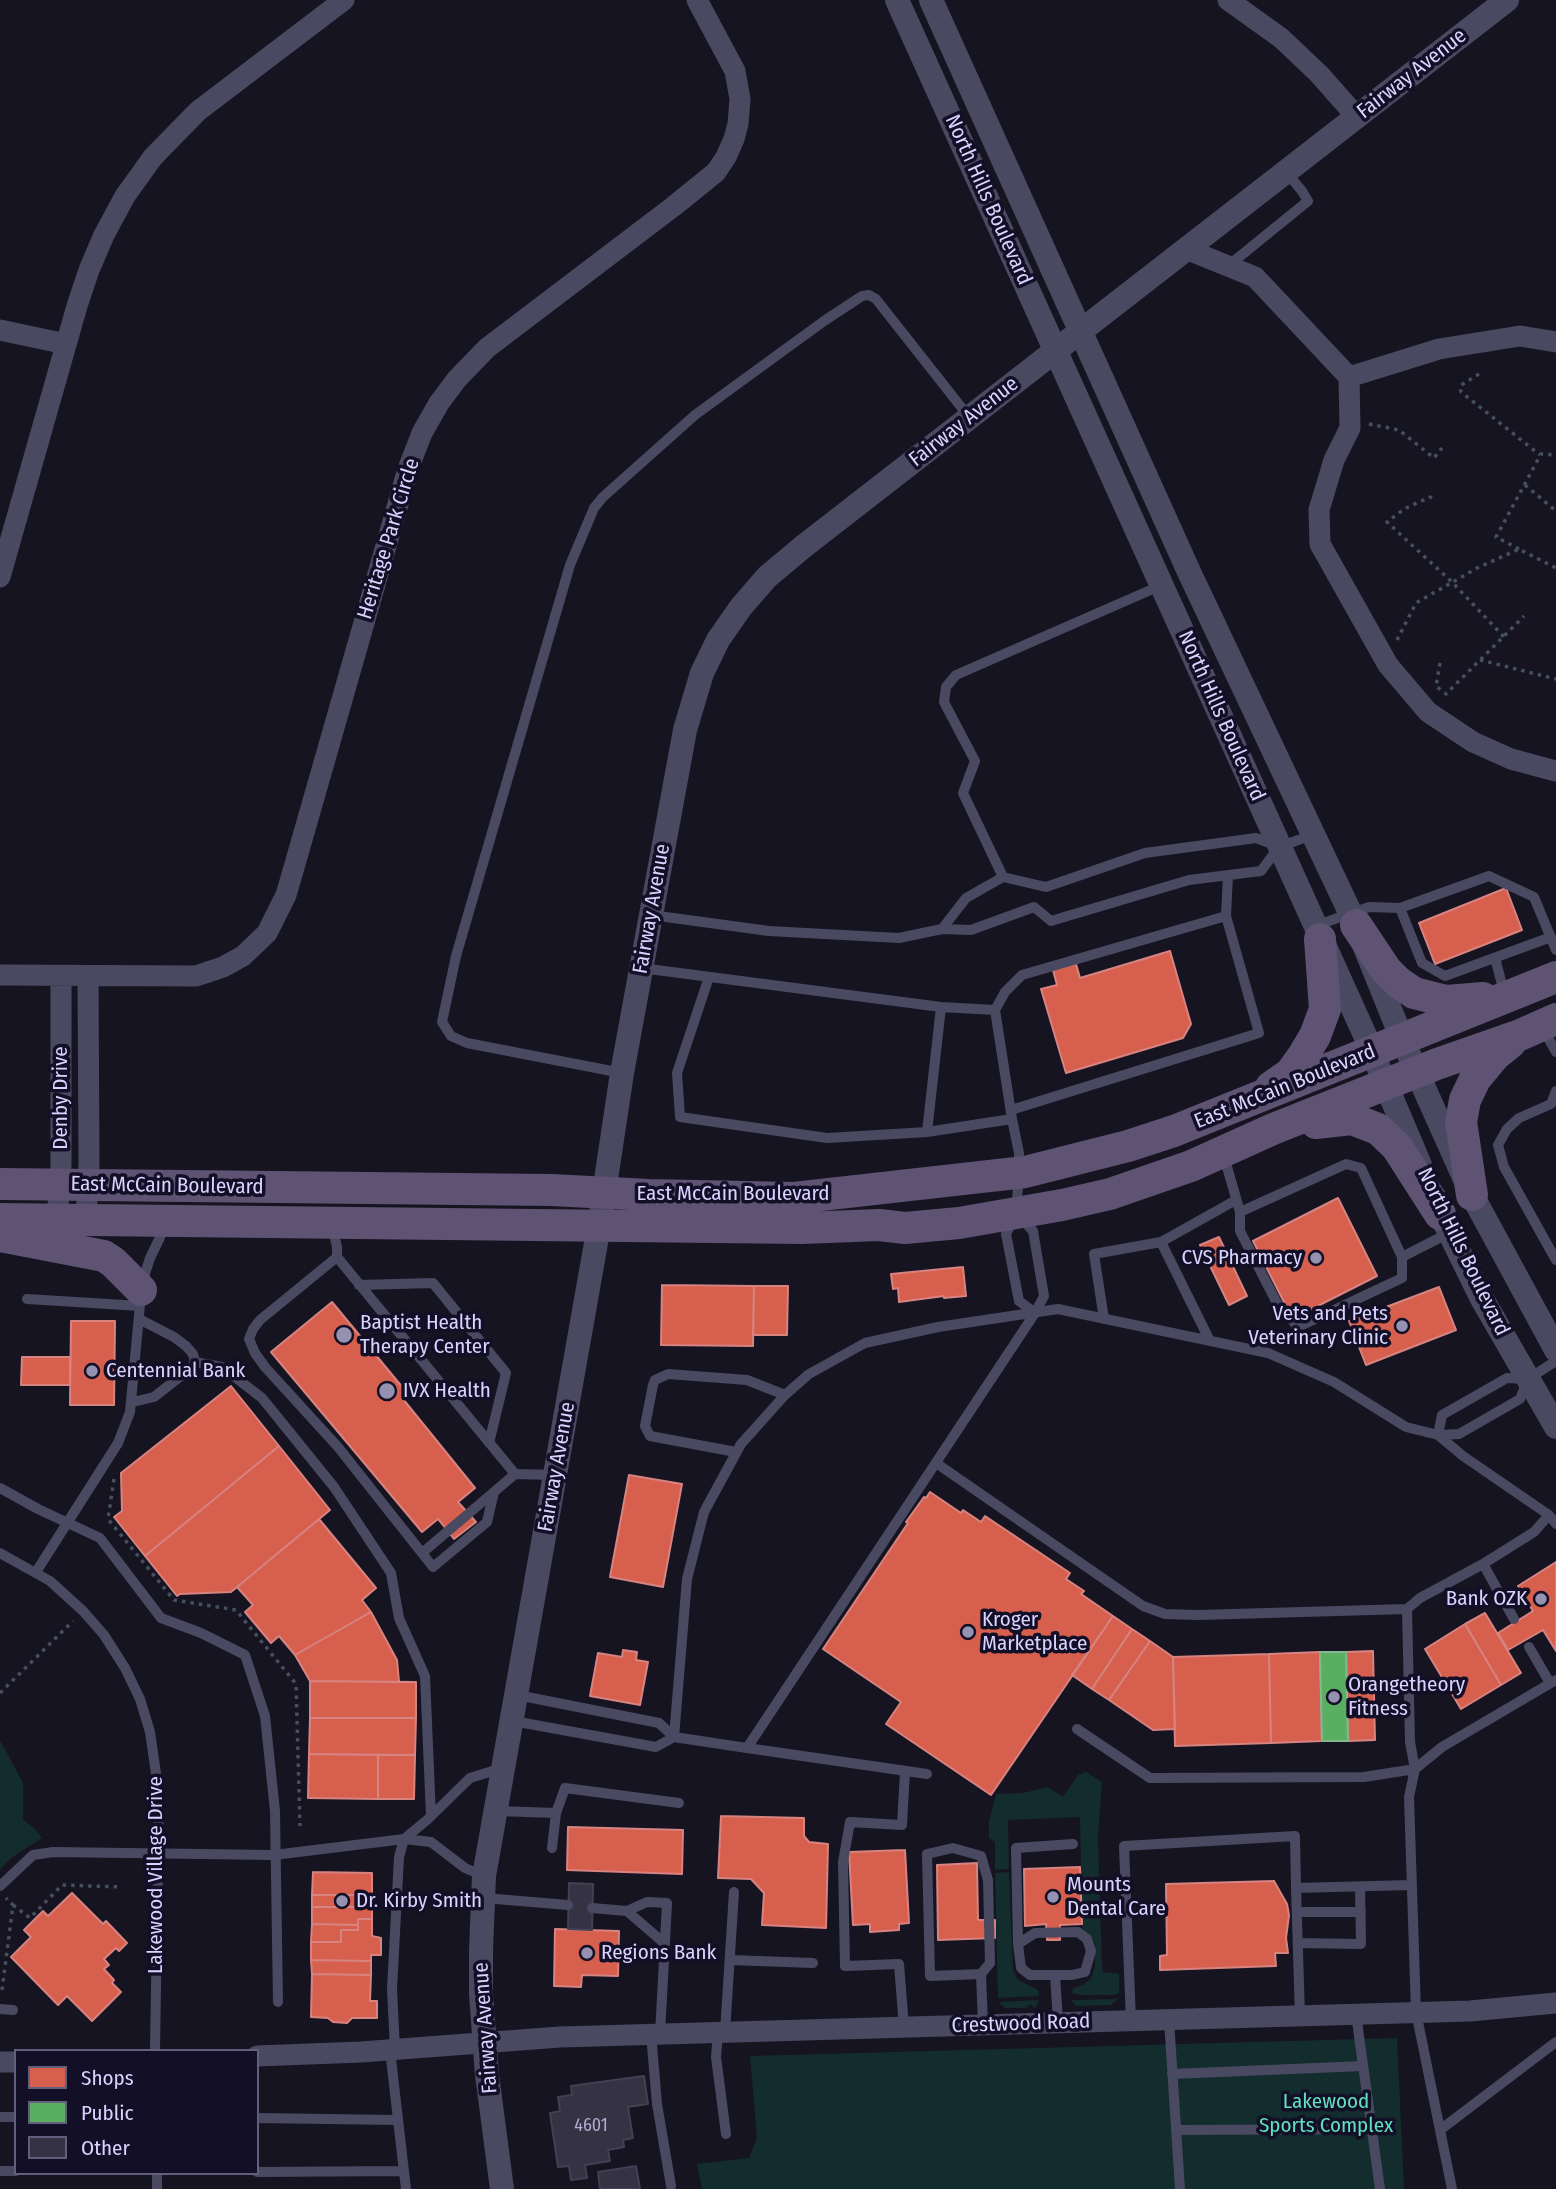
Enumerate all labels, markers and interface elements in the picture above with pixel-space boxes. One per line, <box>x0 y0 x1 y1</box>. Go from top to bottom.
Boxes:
street label: Fairway Avenue <box>1352 24 1472 124</box>
street label: North Hills Boulevard <box>939 111 1037 289</box>
street label: Fairway Avenue <box>904 372 1024 472</box>
street label: Heritage Park Circle <box>353 455 425 623</box>
street label: North Hills Boulevard <box>1172 627 1270 805</box>
street label: Fairway Avenue <box>628 842 676 976</box>
street label: East McCain Boulevard <box>1191 1039 1379 1135</box>
street label: Denby Drive <box>48 1046 74 1150</box>
street label: North Hills Boulevard <box>1411 1164 1515 1340</box>
street label: East McCain Boulevard <box>70 1172 264 1200</box>
street label: East McCain Boulevard <box>636 1181 830 1207</box>
place label: CVS Pharmacy <box>1182 1245 1302 1271</box>
marker: CVS Pharmacy <box>1308 1250 1324 1266</box>
place label: Vets and Pets Veterinary Clinic <box>1248 1301 1388 1351</box>
place label: Baptist Health Therapy Center <box>360 1310 489 1360</box>
marker: Vets and Pets Veterinary Clinic <box>1394 1318 1410 1334</box>
marker: Baptist Health Therapy Center <box>334 1325 354 1345</box>
place label: Centennial Bank <box>106 1358 245 1384</box>
marker: Centennial Bank <box>84 1363 100 1379</box>
place label: IVX Health <box>403 1378 491 1404</box>
marker: IVX Health <box>377 1381 397 1401</box>
street label: Fairway Avenue <box>533 1400 581 1534</box>
place label: Bank OZK <box>1446 1586 1527 1612</box>
marker: Bank OZK <box>1533 1591 1549 1607</box>
place label: Kroger Marketplace <box>982 1607 1087 1657</box>
marker: Kroger Marketplace <box>960 1624 976 1640</box>
place label: Orangetheory Fitness <box>1348 1672 1465 1722</box>
marker: Orangetheory Fitness <box>1326 1689 1342 1705</box>
street label: Lakewood Village Drive <box>143 1776 169 1974</box>
place label: Mounts Dental Care <box>1067 1872 1166 1922</box>
place label: Dr. Kirby Smith <box>356 1888 482 1914</box>
marker: Mounts Dental Care <box>1045 1889 1061 1905</box>
marker: Dr. Kirby Smith <box>334 1893 350 1909</box>
place label: Regions Bank <box>601 1940 716 1966</box>
marker: Regions Bank <box>579 1945 595 1961</box>
street label: Fairway Avenue <box>469 1961 503 2095</box>
street label: Crestwood Road <box>951 2009 1091 2039</box>
legend <box>14 2049 259 2175</box>
text: Shops <box>81 2065 134 2091</box>
park label: Lakewood Sports Complex <box>1259 2089 1393 2139</box>
text: Public <box>81 2100 133 2126</box>
house number: 4601 <box>574 2115 608 2137</box>
text: Other <box>81 2135 130 2161</box>

